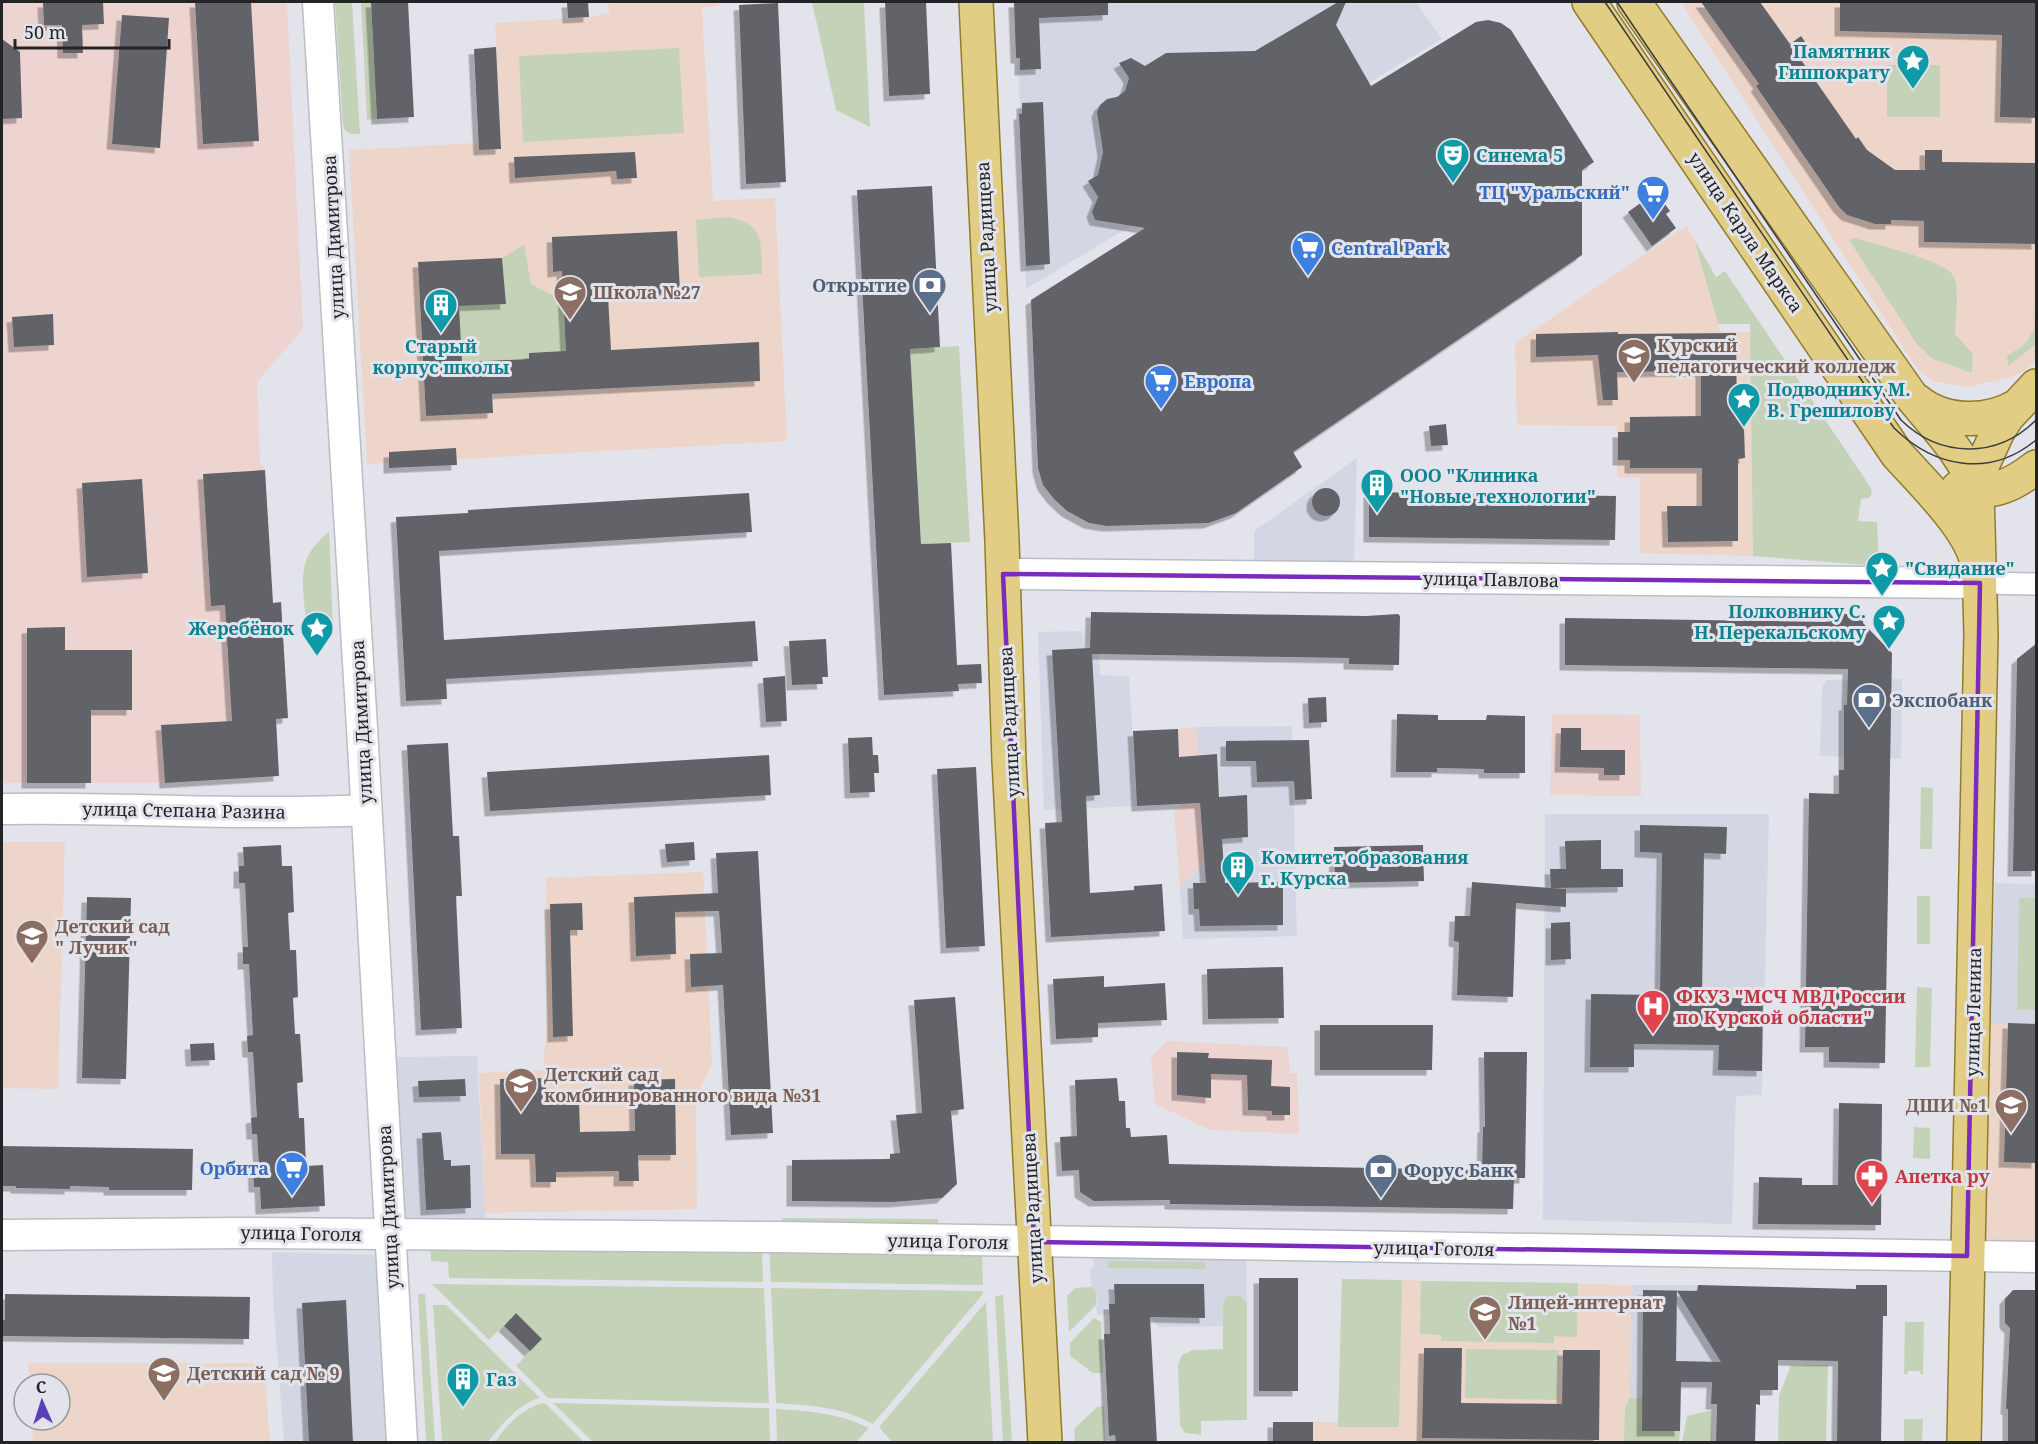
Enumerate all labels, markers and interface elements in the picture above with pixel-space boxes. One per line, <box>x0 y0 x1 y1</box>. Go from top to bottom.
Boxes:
scale bar <box>15 12 170 50</box>
text: 50 m <box>24 20 66 44</box>
place label: Памятник Гиппократу <box>1778 39 1891 84</box>
place icon: Памятник Гиппократу <box>1895 43 1931 90</box>
theatre icon: Синема 5 <box>1435 137 1471 184</box>
place label: Синема 5 <box>1476 143 1563 167</box>
street label: улица Карла Маркса <box>1683 147 1809 317</box>
street label: улица Димитрова <box>317 154 349 320</box>
street label: улица Радищева <box>970 161 1002 313</box>
supermarket icon: ТЦ "Уральский" <box>1635 174 1671 221</box>
place label: ТЦ "Уральский" <box>1479 180 1630 204</box>
supermarket icon: Central Park <box>1290 230 1326 277</box>
place label: Central Park <box>1331 236 1447 260</box>
bank icon: Открытие <box>912 267 948 314</box>
place label: Открытие <box>812 273 907 297</box>
school or university icon: Школа №27 <box>552 274 588 321</box>
place label: Школа №27 <box>593 280 701 304</box>
building icon: Старый корпус школы <box>423 287 459 334</box>
place label: Курский педагогический колледж <box>1657 333 1896 378</box>
place label: Старый корпус школы <box>373 334 510 379</box>
school or university icon: Курский педагогический колледж <box>1616 337 1652 384</box>
supermarket icon: Европа <box>1143 363 1179 410</box>
place label: Европа <box>1184 369 1252 393</box>
place label: Подводнику М. В. Грешилову <box>1767 377 1911 422</box>
place icon: Подводнику М. В. Грешилову <box>1726 381 1762 428</box>
place label: ООО "Клиника "Новые технологии" <box>1400 463 1596 508</box>
building icon: ООО "Клиника "Новые технологии" <box>1359 467 1395 514</box>
place icon: "Свидание" <box>1864 550 1900 597</box>
place label: "Свидание" <box>1905 556 2015 580</box>
street label: улица Павлова <box>1423 566 1559 592</box>
place label: Полковнику С. Н. Перекальскому <box>1694 599 1866 644</box>
place icon: Полковнику С. Н. Перекальскому <box>1871 603 1907 650</box>
place icon: Жеребёнок <box>299 610 335 657</box>
place label: Жеребёнок <box>188 616 295 640</box>
street label: улица Димитрова <box>345 639 377 805</box>
street label: улица Радищева <box>993 646 1025 798</box>
bank icon: Экспобанк <box>1851 682 1887 729</box>
place label: Экспобанк <box>1892 688 1993 712</box>
street label: улица Степана Разина <box>82 796 286 824</box>
place label: Комитет образования г. Курска <box>1261 845 1469 890</box>
building icon: Комитет образования г. Курска <box>1220 849 1256 896</box>
place label: Детский сад " Лучик" <box>55 914 170 959</box>
school or university icon: Детский сад " Лучик" <box>14 918 50 965</box>
street label: улица Ленина <box>1960 947 1986 1077</box>
place label: ФКУЗ "МСЧ МВД России по Курской области" <box>1676 984 1906 1029</box>
hospital icon: ФКУЗ "МСЧ МВД России по Курской области" <box>1635 988 1671 1035</box>
place label: Детский сад комбинированного вида №31 <box>544 1062 821 1107</box>
school or university icon: Детский сад комбинированного вида №31 <box>503 1066 539 1113</box>
school or university icon: ДШИ №1 <box>1993 1087 2029 1134</box>
place label: ДШИ №1 <box>1906 1093 1988 1117</box>
street label: улица Димитрова <box>372 1124 404 1290</box>
street label: улица Радищева <box>1016 1132 1048 1284</box>
supermarket icon: Орбита <box>274 1150 310 1197</box>
bank icon: Форус Банк <box>1363 1152 1399 1199</box>
place label: Орбита <box>200 1156 269 1180</box>
place label: Форус Банк <box>1404 1158 1515 1182</box>
pharmacy icon: Апетка ру <box>1854 1158 1890 1205</box>
place label: Апетка ру <box>1895 1164 1990 1188</box>
street label: улица Гоголя <box>240 1220 362 1246</box>
street label: улица Гоголя <box>887 1228 1009 1254</box>
street label: улица Гоголя <box>1373 1235 1495 1261</box>
place label: Лицей-интернат №1 <box>1508 1290 1663 1335</box>
school or university icon: Лицей-интернат №1 <box>1467 1294 1503 1341</box>
school or university icon: Детский сад № 9 <box>146 1355 182 1402</box>
place label: Детский сад № 9 <box>187 1361 340 1385</box>
building icon: Газ <box>445 1361 481 1408</box>
place label: Газ <box>486 1367 517 1391</box>
north arrow <box>12 1372 72 1432</box>
text: С <box>35 1376 47 1398</box>

